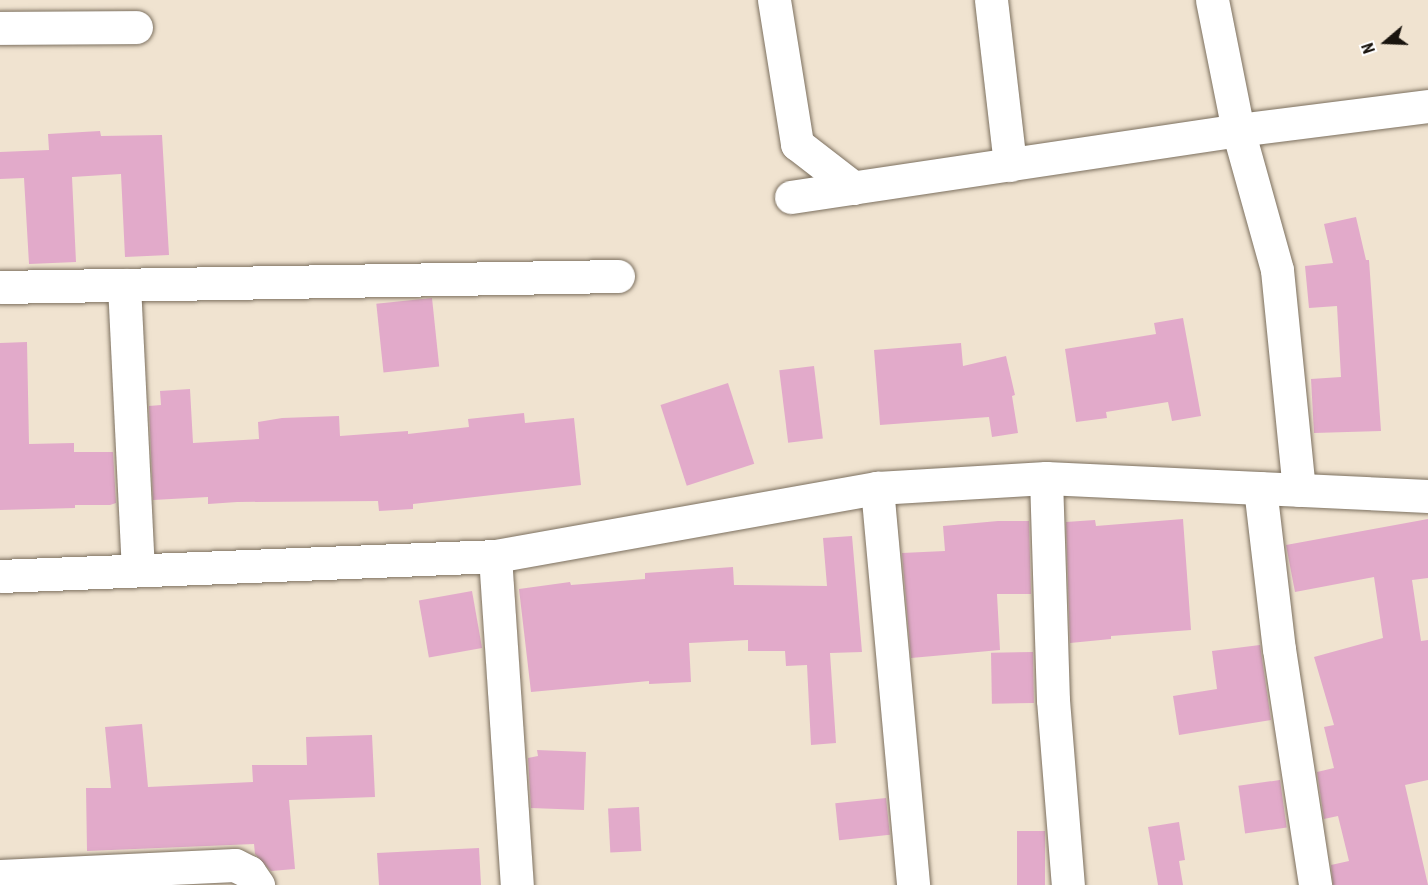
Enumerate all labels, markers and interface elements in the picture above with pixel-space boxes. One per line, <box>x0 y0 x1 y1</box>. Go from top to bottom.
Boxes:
north arrow <box>1356 12 1416 72</box>
text: N <box>1358 40 1379 56</box>

